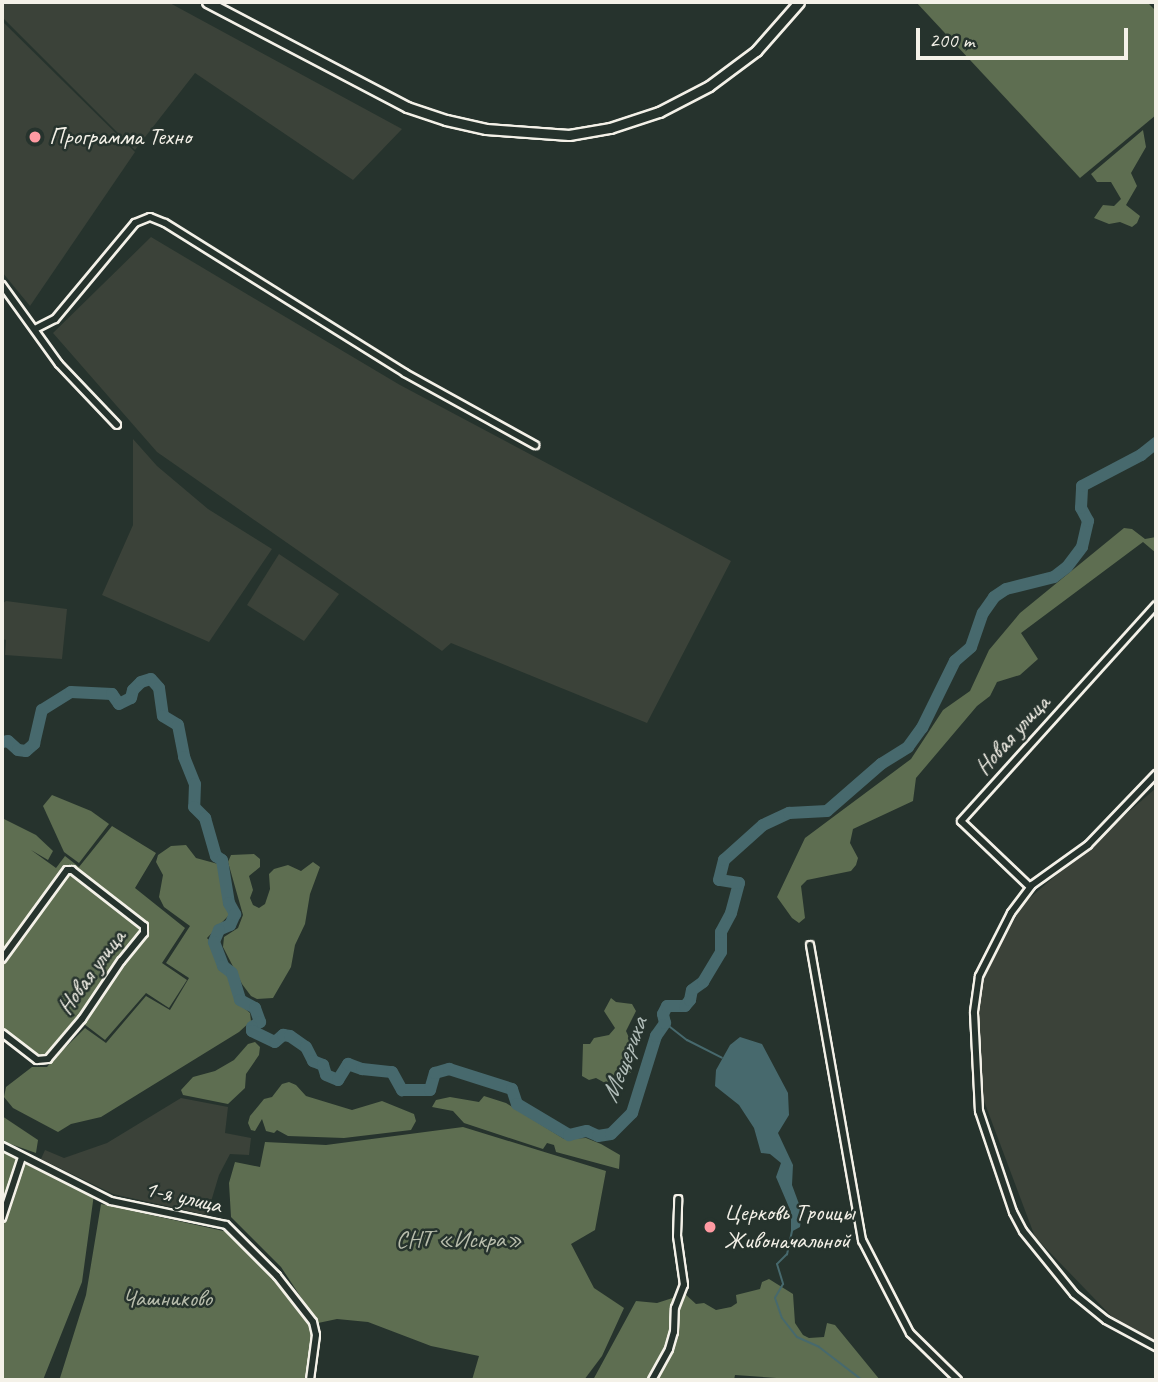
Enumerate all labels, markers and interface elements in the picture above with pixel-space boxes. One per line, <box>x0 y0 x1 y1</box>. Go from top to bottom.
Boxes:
scale bar <box>920 14 1132 58</box>
text: 200 m <box>929 27 974 53</box>
place label: Программа Техно <box>49 123 191 151</box>
marker: Программа Техно <box>27 129 43 145</box>
street label: Новая улица <box>968 689 1056 781</box>
street label: Новая улица <box>50 923 132 1021</box>
water label: Мещериха <box>594 1013 654 1107</box>
street label: 1-я улица <box>141 1174 225 1220</box>
place label: Церковь Троицы Живоначальной <box>724 1199 854 1255</box>
marker: Церковь Троицы Живоначальной <box>702 1219 718 1235</box>
park label: СНТ «Искра» <box>396 1226 522 1254</box>
park label: Чашниково <box>122 1285 212 1313</box>

